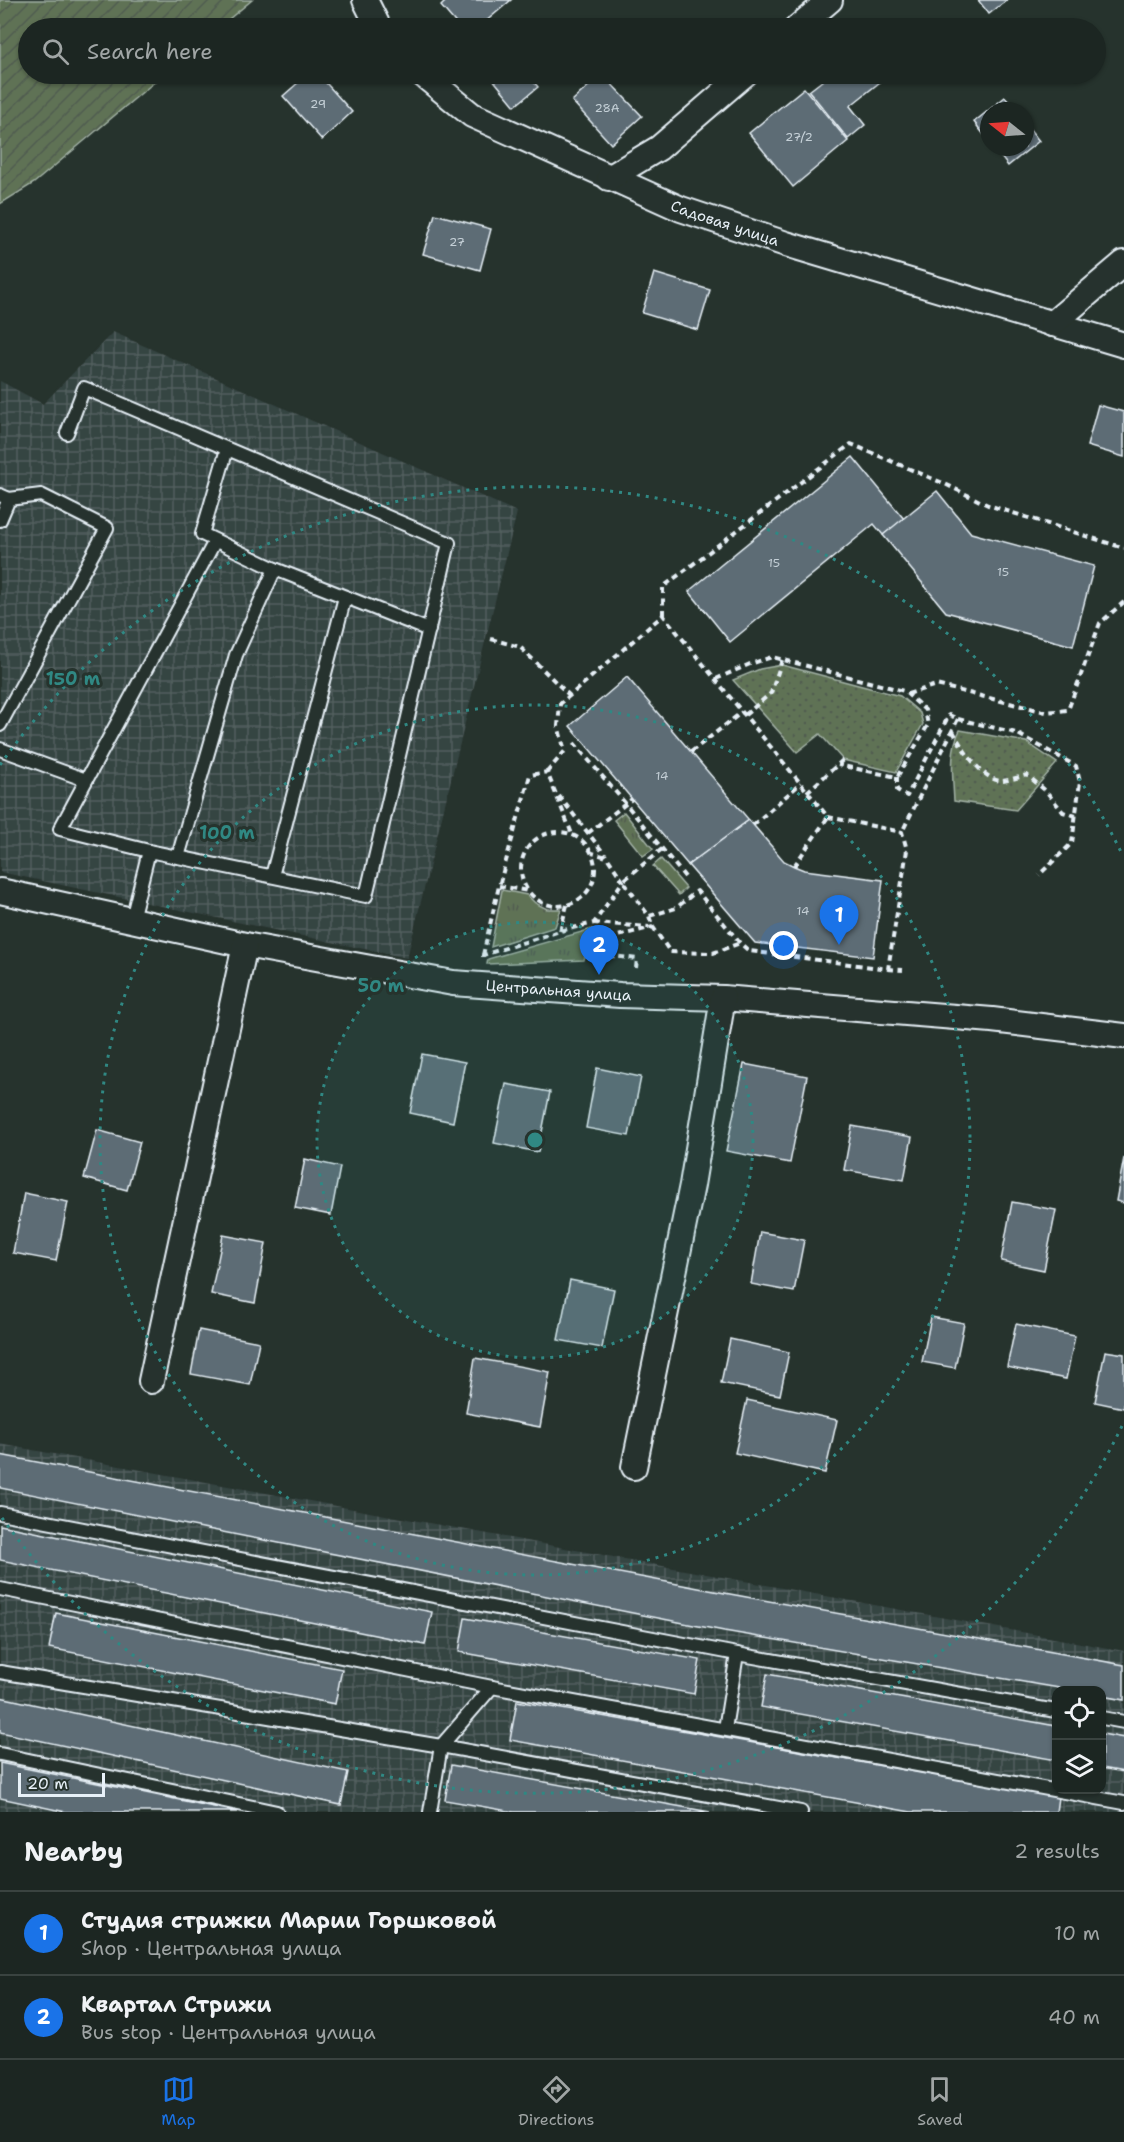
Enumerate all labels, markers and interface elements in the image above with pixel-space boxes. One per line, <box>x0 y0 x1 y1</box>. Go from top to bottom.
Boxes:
search box <box>18 18 1106 84</box>
icon: search <box>39 35 72 68</box>
text: Search here <box>87 37 213 66</box>
house number: 29 <box>310 96 326 112</box>
house number: 28А <box>594 100 620 116</box>
north arrow <box>980 102 1034 156</box>
house number: 27/2 <box>785 129 813 145</box>
street label: Садовая улица <box>668 196 782 251</box>
house number: 27 <box>449 234 465 250</box>
house number: 15 <box>768 555 780 571</box>
house number: 15 <box>997 564 1009 580</box>
text: 150 m <box>46 667 101 691</box>
house number: 14 <box>656 768 668 784</box>
text: 100 m <box>199 821 255 845</box>
pin: 1 <box>820 896 858 945</box>
house number: 14 <box>797 903 809 919</box>
pin: 2 <box>580 926 618 975</box>
your location <box>769 931 798 960</box>
text: 50 m <box>358 974 405 998</box>
street label: Центральная улица <box>485 975 632 1005</box>
centre of rings <box>525 1130 545 1150</box>
map controls <box>1052 1686 1106 1794</box>
button: locate <box>1052 1686 1106 1740</box>
button: layers <box>1052 1740 1106 1794</box>
scale bar <box>18 1770 105 1798</box>
text: 20 m <box>27 1773 68 1794</box>
text: Nearby <box>24 1834 123 1869</box>
text: 2 results <box>1014 1838 1100 1864</box>
text: Студия стрижки Марии Горшковой <box>81 1906 496 1935</box>
text: 1 <box>39 1920 48 1946</box>
text: 10 m <box>1054 1920 1100 1946</box>
text: Shop · Центральная улица <box>81 1935 341 1961</box>
text: Квартал Стрижи <box>81 1990 272 2019</box>
text: 2 <box>37 2004 51 2030</box>
text: 40 m <box>1048 2004 1100 2030</box>
text: Bus stop · Центральная улица <box>81 2019 376 2045</box>
tab: Map <box>161 2073 196 2130</box>
tab: Directions <box>518 2073 595 2130</box>
tab: Saved <box>917 2073 963 2130</box>

